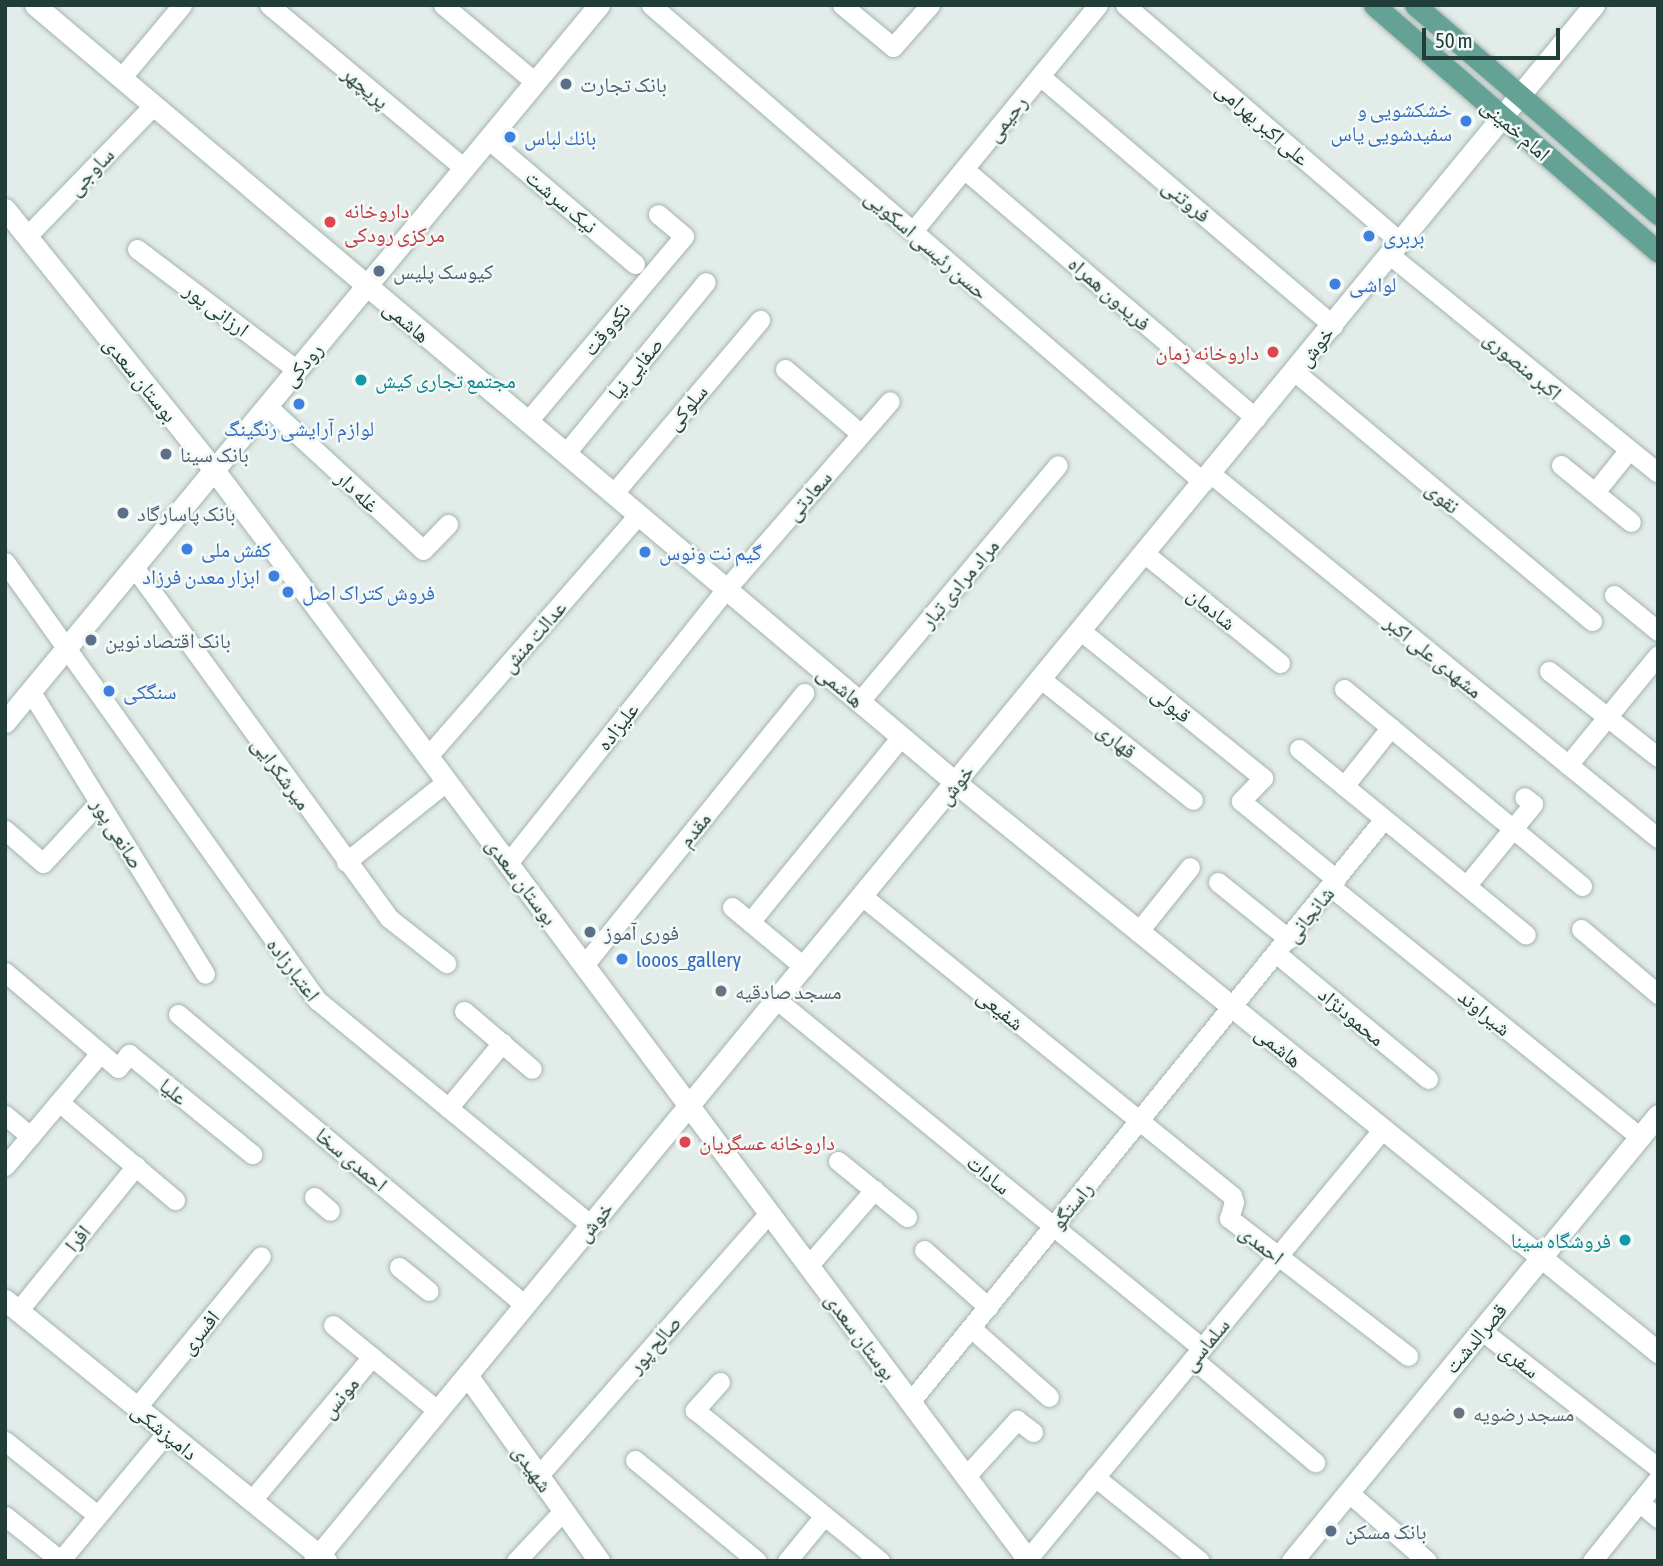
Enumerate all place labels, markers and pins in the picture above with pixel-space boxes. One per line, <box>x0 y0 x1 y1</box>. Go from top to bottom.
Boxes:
place label: بانک تجارت <box>580 71 667 97</box>
marker: بانک تجارت <box>558 76 574 92</box>
place label: خشکشویی و سفیدشویی یاس <box>1331 96 1452 146</box>
marker: خشکشویی و سفیدشویی یاس <box>1458 113 1474 129</box>
place label: بانك لباس <box>524 124 596 150</box>
marker: بانك لباس <box>502 129 518 145</box>
place label: داروخانه مرکزی رودکی <box>344 197 445 247</box>
marker: داروخانه مرکزی رودکی <box>322 214 338 230</box>
place label: بربری <box>1383 223 1424 249</box>
marker: بربری <box>1361 228 1377 244</box>
place label: کیوسک پلیس <box>393 258 493 284</box>
marker: کیوسک پلیس <box>371 263 387 279</box>
place label: لواشی <box>1349 271 1397 297</box>
marker: لواشی <box>1327 276 1343 292</box>
place label: داروخانه زمان <box>1155 339 1259 365</box>
marker: داروخانه زمان <box>1265 344 1281 360</box>
place label: مجتمع تجاری کیش <box>375 367 516 393</box>
marker: مجتمع تجاری کیش <box>353 372 369 388</box>
marker: لوازم آرايشی رنگينگ <box>291 396 307 412</box>
place label: لوازم آرايشی رنگينگ <box>224 415 374 441</box>
place label: بانک سینا <box>180 441 249 467</box>
marker: بانک سینا <box>158 446 174 462</box>
place label: بانک پاسارگاد <box>137 500 236 526</box>
marker: بانک پاسارگاد <box>115 505 131 521</box>
place label: کفش ملی <box>201 536 271 562</box>
place label: گیم نت ونوس <box>659 539 762 565</box>
marker: کفش ملی <box>179 541 195 557</box>
marker: گیم نت ونوس <box>637 544 653 560</box>
place label: ابزار معدن فرزاد <box>142 563 260 589</box>
marker: ابزار معدن فرزاد <box>266 568 282 584</box>
place label: فروش کتراک اصل <box>302 579 435 605</box>
marker: فروش کتراک اصل <box>280 584 296 600</box>
place label: بانک اقتصاد نوین <box>105 627 231 653</box>
marker: بانک اقتصاد نوین <box>83 632 99 648</box>
place label: سنگکی <box>123 678 177 704</box>
marker: سنگکی <box>101 683 117 699</box>
place label: فوری آموز <box>604 919 679 945</box>
marker: فوری آموز <box>582 924 598 940</box>
place label: looos_gallery <box>636 946 741 972</box>
marker: looos_gallery <box>614 951 630 967</box>
place label: مسجد صادقیه <box>735 978 842 1004</box>
marker: مسجد صادقیه <box>713 983 729 999</box>
place label: داروخانه عسگریان <box>699 1129 835 1155</box>
marker: داروخانه عسگریان <box>677 1134 693 1150</box>
place label: فروشگاه سینا <box>1511 1227 1611 1253</box>
marker: فروشگاه سینا <box>1617 1232 1633 1248</box>
place label: مسجد رضویه <box>1473 1400 1574 1426</box>
marker: مسجد رضویه <box>1451 1405 1467 1421</box>
place label: بانک مسکن <box>1345 1518 1426 1544</box>
marker: بانک مسکن <box>1323 1523 1339 1539</box>

